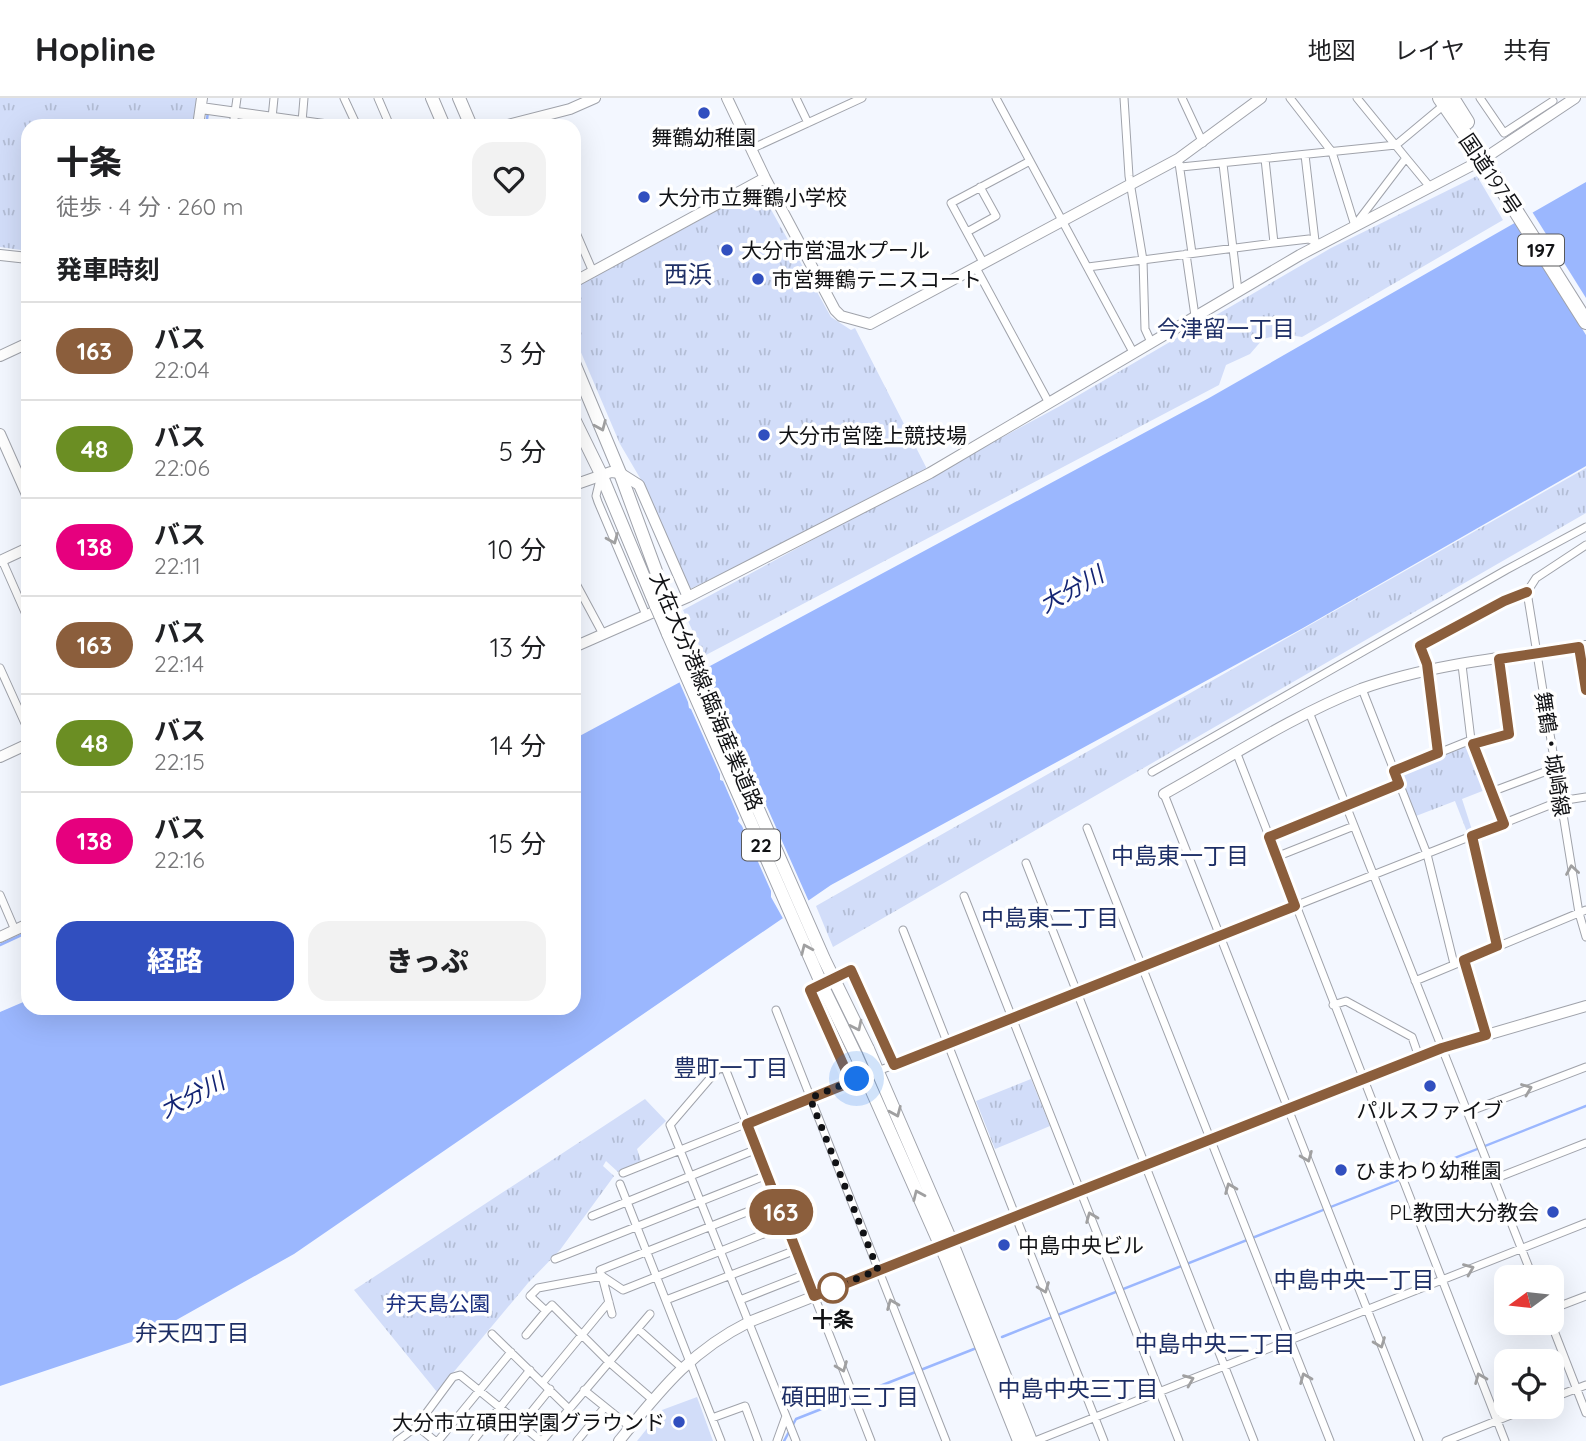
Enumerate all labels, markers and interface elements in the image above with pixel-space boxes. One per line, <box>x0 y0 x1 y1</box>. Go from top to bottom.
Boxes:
text: Hopline <box>35 28 156 69</box>
text: 地図 <box>1308 35 1356 65</box>
text: レイヤ <box>1394 35 1465 65</box>
text: 共有 <box>1503 35 1551 65</box>
marker: 舞鶴幼稚園 <box>696 105 712 121</box>
place label: 舞鶴幼稚園 <box>652 124 757 150</box>
street label: 国道197号 <box>1454 128 1528 220</box>
text: 十条 <box>56 141 122 182</box>
button: heart <box>472 142 546 216</box>
place label: 大分市立舞鶴小学校 <box>658 184 847 210</box>
marker: 大分市立舞鶴小学校 <box>636 189 652 205</box>
text: 徒歩 · 4 分 · 260 m <box>56 192 244 221</box>
road number: 197 <box>1518 234 1564 266</box>
place label: 大分市営温水プール <box>741 237 930 263</box>
marker: 大分市営温水プール <box>719 242 735 258</box>
text: 発車時刻 <box>56 253 160 286</box>
district label: 西浜 <box>664 259 712 289</box>
place label: 市営舞鶴テニスコート <box>772 266 982 292</box>
marker: 市営舞鶴テニスコート <box>750 271 766 287</box>
district label: 今津留一丁目 <box>1157 314 1295 343</box>
text: バス <box>154 322 206 355</box>
text: 163 <box>77 336 112 366</box>
text: 3 分 <box>499 337 546 370</box>
text: 22:04 <box>154 355 210 384</box>
one-way arrow <box>592 419 606 431</box>
text: バス <box>154 420 206 453</box>
place label: 大分市営陸上競技場 <box>778 422 967 448</box>
marker: 大分市営陸上競技場 <box>756 427 772 443</box>
text: 48 <box>81 434 108 464</box>
text: 5 分 <box>499 435 546 468</box>
text: 22:06 <box>154 453 210 482</box>
text: バス <box>154 518 206 551</box>
one-way arrow <box>605 531 619 544</box>
text: 138 <box>77 532 112 562</box>
text: 10 分 <box>488 533 546 566</box>
text: 22:11 <box>154 551 201 580</box>
water label: 大分川 <box>1034 558 1111 618</box>
street label: 大在大分港線;臨海産業道路 <box>645 568 769 814</box>
text: バス <box>154 616 206 649</box>
text: 163 <box>77 630 112 660</box>
text: 13 分 <box>490 631 546 664</box>
text: 22:14 <box>154 649 204 678</box>
street label: 舞鶴・城崎線 <box>1530 690 1576 818</box>
text: バス <box>154 714 206 747</box>
text: 48 <box>81 728 108 758</box>
text: 14 分 <box>490 729 546 762</box>
text: 22:15 <box>154 747 205 776</box>
text: バス <box>154 812 206 845</box>
text: 138 <box>77 826 112 856</box>
text: 15 分 <box>489 827 546 860</box>
road number: 22 <box>742 830 780 860</box>
district label: 中島東一丁目 <box>1111 841 1249 870</box>
text: 22:16 <box>154 845 205 874</box>
one-way arrow <box>1565 864 1580 876</box>
district label: 中島東二丁目 <box>981 903 1119 932</box>
button: 経路 <box>56 921 294 1001</box>
button: きっぷ <box>308 921 546 1001</box>
one-way arrow <box>800 944 814 956</box>
one-way arrow <box>849 1019 863 1031</box>
district label: 豊町一丁目 <box>674 1053 789 1082</box>
your location <box>839 1061 874 1096</box>
water label: 大分川 <box>155 1065 232 1124</box>
marker: パルスファイブ <box>1422 1078 1438 1094</box>
one-way arrow <box>1520 1084 1532 1098</box>
place label: パルスファイブ <box>1357 1097 1504 1123</box>
one-way arrow <box>888 1105 902 1117</box>
one-way arrow <box>1299 1151 1313 1163</box>
place label: ひまわり幼稚園 <box>1355 1157 1502 1183</box>
marker: ひまわり幼稚園 <box>1333 1162 1349 1178</box>
one-way arrow <box>1224 1183 1238 1195</box>
line badge: 163 <box>741 1189 821 1235</box>
one-way arrow <box>912 1190 926 1203</box>
text: 163 <box>763 1197 799 1227</box>
place label: PL教団大分教会 <box>1389 1199 1539 1225</box>
marker: PL教団大分教会 <box>1545 1204 1561 1220</box>
one-way arrow <box>1085 1212 1099 1224</box>
place label: 中島中央ビル <box>1018 1232 1144 1258</box>
marker: 中島中央ビル <box>996 1237 1012 1253</box>
one-way arrow <box>1463 1263 1475 1277</box>
district label: 中島中央一丁目 <box>1274 1265 1435 1294</box>
north arrow <box>1494 1265 1564 1335</box>
map controls <box>1494 1265 1564 1419</box>
marker: 十条 <box>818 1273 848 1303</box>
one-way arrow <box>1035 1282 1049 1294</box>
park label: 弁天島公園 <box>386 1290 491 1316</box>
one-way arrow <box>886 1299 900 1311</box>
place label: 十条 <box>812 1306 854 1332</box>
district label: 弁天四丁目 <box>135 1318 250 1347</box>
district label: 中島中央二丁目 <box>1135 1329 1296 1358</box>
one-way arrow <box>1372 1337 1386 1349</box>
button: locate <box>1494 1349 1564 1419</box>
one-way arrow <box>834 1360 848 1372</box>
one-way arrow <box>1300 1372 1314 1384</box>
one-way arrow <box>1474 1372 1488 1384</box>
district label: 中島中央三丁目 <box>998 1374 1159 1403</box>
one-way arrow <box>1183 1374 1195 1388</box>
district label: 碩田町三丁目 <box>781 1382 919 1411</box>
place label: 大分市立碩田学園グラウンド <box>392 1409 665 1435</box>
marker: 大分市立碩田学園グラウンド <box>671 1414 687 1430</box>

